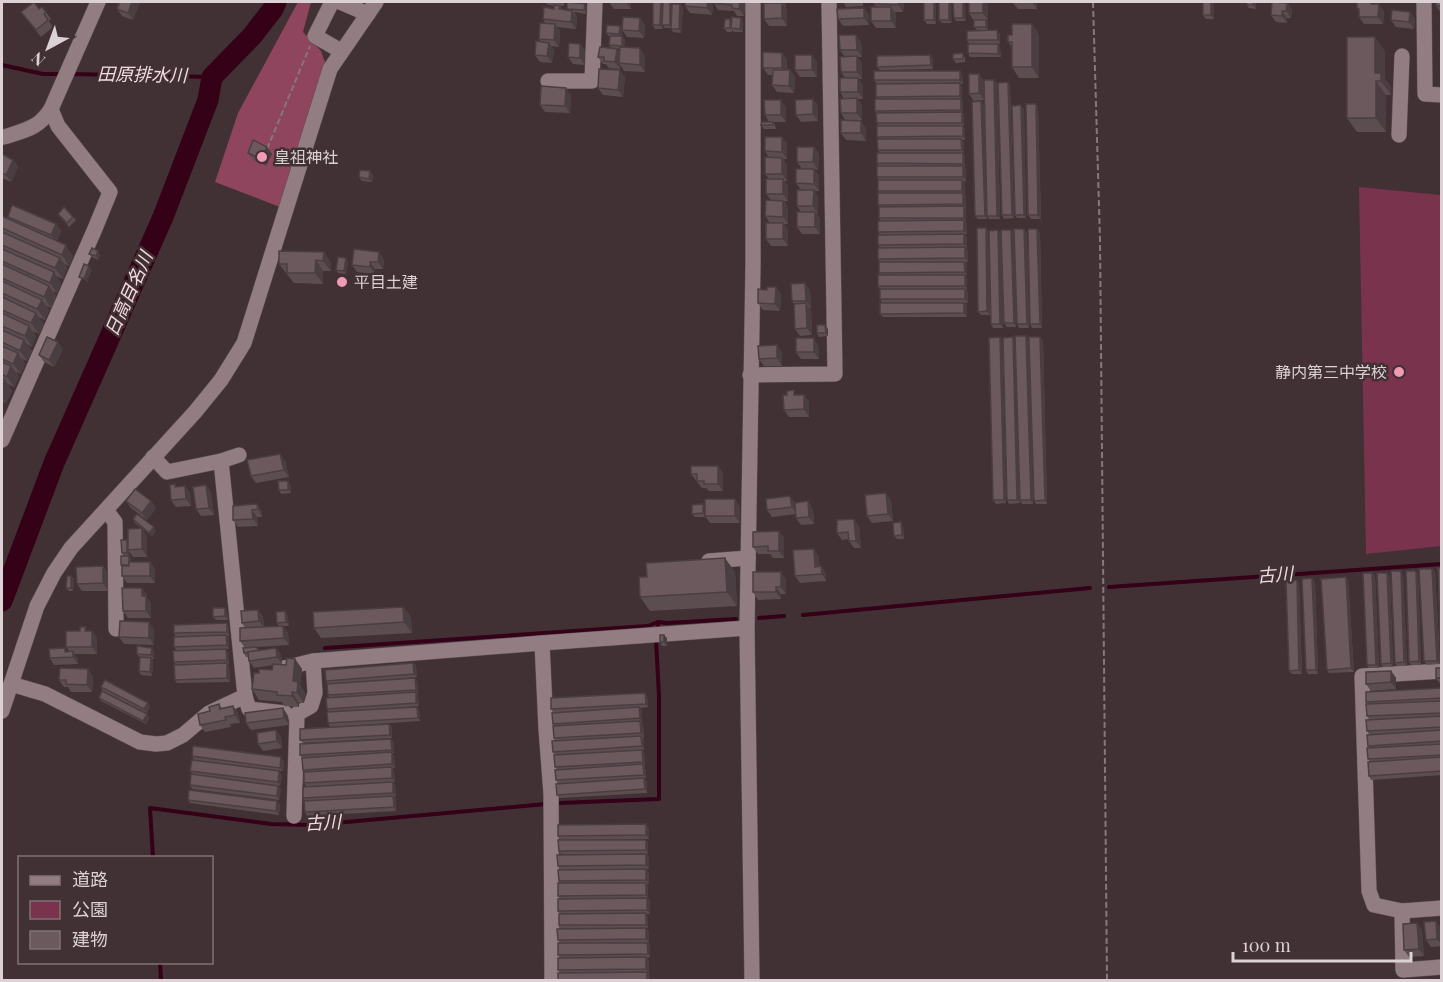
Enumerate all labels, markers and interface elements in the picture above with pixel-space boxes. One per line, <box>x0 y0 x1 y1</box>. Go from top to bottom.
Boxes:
north arrow <box>18 18 78 78</box>
text: N <box>26 48 49 71</box>
water label: 田原排水川 <box>97 61 189 87</box>
place label: 皇祖神社 <box>274 146 338 167</box>
marker: 皇祖神社 <box>255 150 269 164</box>
water label: 日高目名川 <box>99 246 158 340</box>
place label: 平目土建 <box>354 271 418 292</box>
marker: 平目土建 <box>335 275 349 289</box>
place label: 静内第三中学校 <box>1275 361 1387 382</box>
marker: 静内第三中学校 <box>1392 365 1406 379</box>
water label: 古川 <box>1256 561 1296 587</box>
water label: 古川 <box>304 809 344 835</box>
legend <box>18 856 213 964</box>
text: 道路 <box>72 867 108 891</box>
text: 公園 <box>72 897 108 921</box>
scale bar <box>1233 925 1412 963</box>
text: 建物 <box>72 927 108 951</box>
text: 100 m <box>1242 933 1291 957</box>

